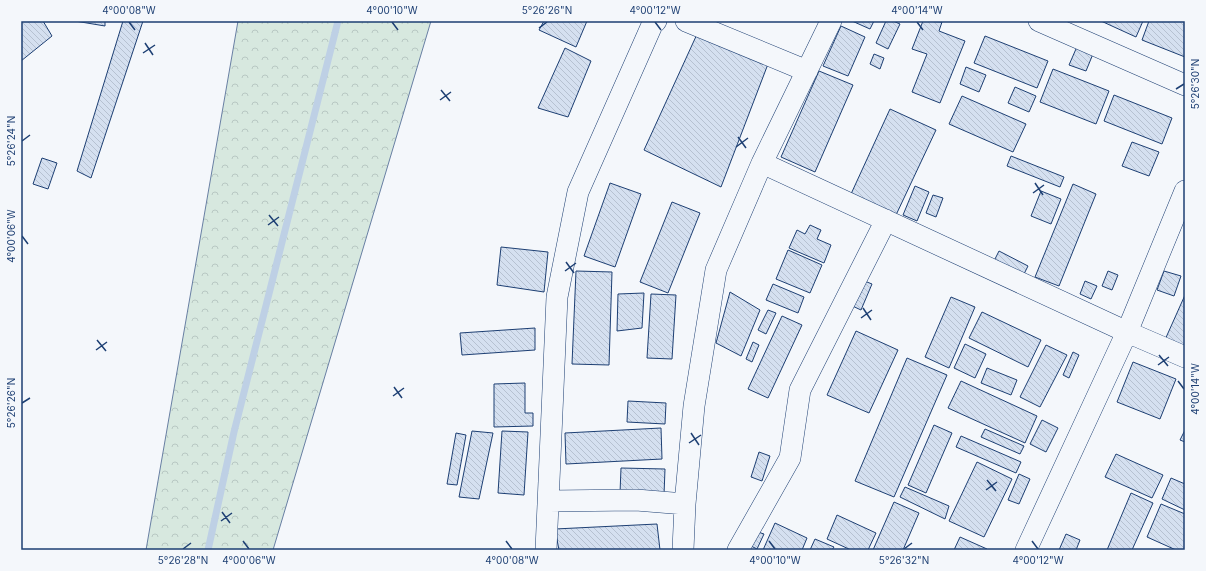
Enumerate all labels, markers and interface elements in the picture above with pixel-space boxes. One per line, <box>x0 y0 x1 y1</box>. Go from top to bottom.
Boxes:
text: 4°00'08"W <box>102 4 156 16</box>
text: 4°00'10"W <box>366 4 418 16</box>
text: 5°26'26"N <box>522 4 572 16</box>
text: 4°00'12"W <box>629 4 681 16</box>
text: 4°00'14"W <box>891 4 943 16</box>
text: 5°26'30"N <box>1189 59 1201 109</box>
text: 5°26'24"N <box>5 116 17 166</box>
text: 4°00'06"W <box>5 209 17 263</box>
text: 4°00'14"W <box>1189 363 1201 415</box>
text: 5°26'26"N <box>5 378 17 428</box>
text: 5°26'28"N <box>158 554 208 566</box>
text: 4°00'06"W <box>222 554 276 566</box>
text: 4°00'08"W <box>485 554 539 566</box>
text: 4°00'10"W <box>749 554 801 566</box>
text: 5°26'32"N <box>879 554 929 566</box>
text: 4°00'12"W <box>1012 554 1064 566</box>

